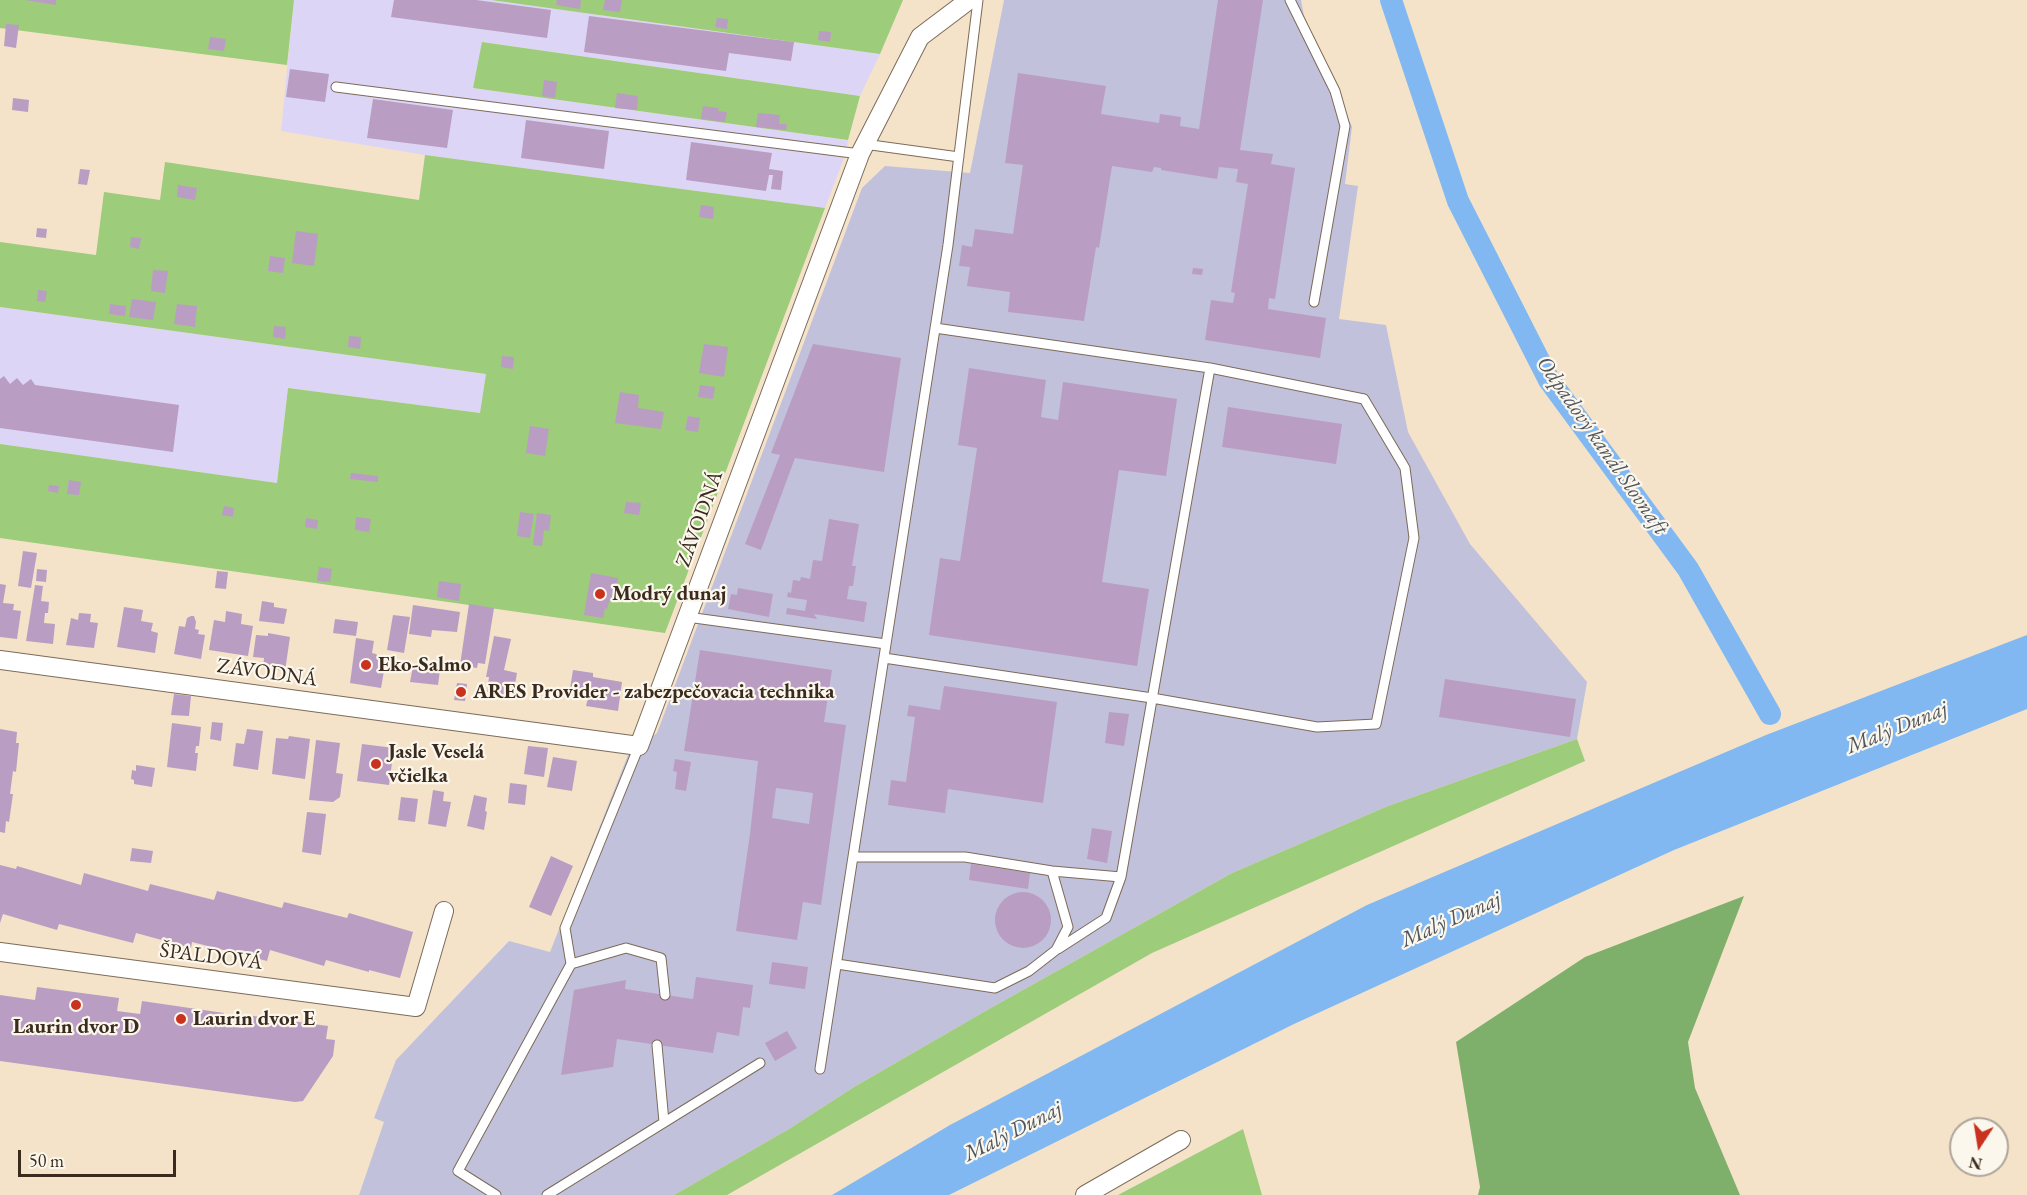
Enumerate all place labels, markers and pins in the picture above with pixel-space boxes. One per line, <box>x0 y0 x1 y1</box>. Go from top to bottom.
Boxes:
place label: Modrý dunaj <box>612 581 726 607</box>
marker: Modrý dunaj <box>593 587 607 601</box>
place label: Eko-Salmo <box>378 652 471 678</box>
marker: Eko-Salmo <box>359 658 373 672</box>
place label: ARES Provider - zabezpečovacia technika <box>473 679 835 705</box>
marker: ARES Provider - zabezpečovacia technika <box>454 685 468 699</box>
place label: Jasle Veselá včielka <box>388 739 484 789</box>
marker: Jasle Veselá včielka <box>369 757 383 771</box>
marker: Laurin dvor D <box>69 998 83 1012</box>
place label: Laurin dvor E <box>193 1006 315 1032</box>
marker: Laurin dvor E <box>174 1012 188 1026</box>
place label: Laurin dvor D <box>13 1014 139 1040</box>

